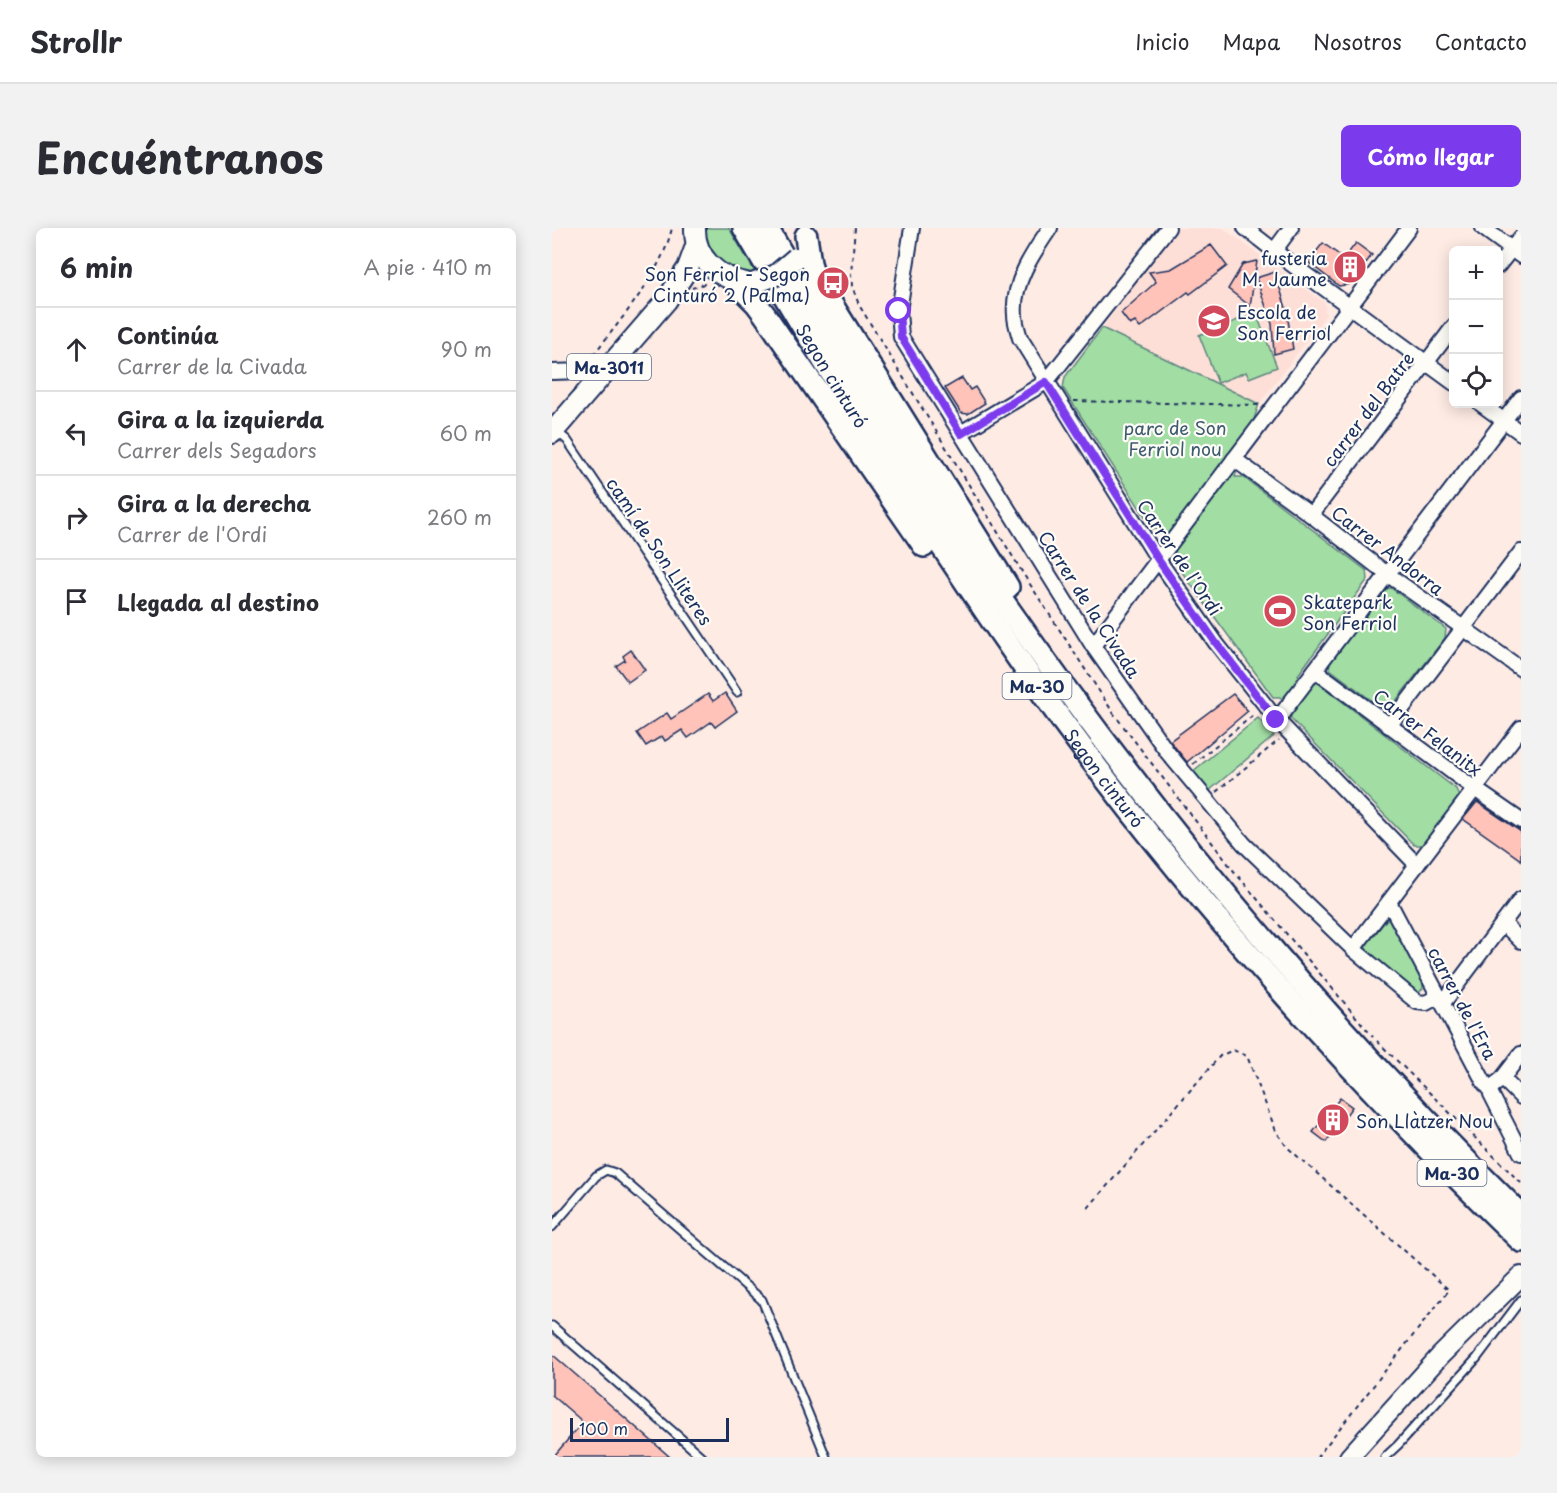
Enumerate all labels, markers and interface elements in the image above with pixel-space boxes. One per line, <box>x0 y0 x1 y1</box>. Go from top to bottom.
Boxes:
text: Strollr <box>30 20 122 63</box>
text: Inicio <box>1135 25 1189 57</box>
text: Mapa <box>1222 25 1280 57</box>
text: Nosotros <box>1313 25 1402 57</box>
text: Contacto <box>1435 25 1527 57</box>
text: Encuéntranos <box>36 125 324 188</box>
button: Cómo llegar <box>1341 125 1521 187</box>
place label: fusteria M. Jaume <box>1242 244 1328 292</box>
map controls <box>1449 246 1503 408</box>
button: + <box>1449 246 1503 300</box>
text: 6 min <box>60 248 133 287</box>
building icon: fusteria M. Jaume <box>1332 249 1368 285</box>
text: A pie · 410 m <box>364 252 492 282</box>
place label: Son Ferriol - Segon Cinturó 2 (Palma) <box>645 260 810 308</box>
bus stop icon: Son Ferriol - Segon Cinturó 2 (Palma) <box>815 265 851 301</box>
route start <box>885 297 911 323</box>
place label: Escola de Son Ferriol <box>1237 298 1331 346</box>
button: − <box>1449 300 1503 354</box>
school or university icon: Escola de Son Ferriol <box>1196 303 1232 339</box>
text: Continúa <box>117 318 219 351</box>
street label: Segon cinturó <box>790 318 875 433</box>
icon: ahead <box>60 333 93 366</box>
text: 90 m <box>441 334 492 364</box>
street label: carrer del Batre <box>1316 346 1420 472</box>
text: Carrer de la Civada <box>117 351 307 381</box>
road number: Ma-3011 <box>567 354 651 380</box>
button: locate <box>1449 354 1503 408</box>
text: Gira a la izquierda <box>117 402 324 435</box>
park label: parc de Son Ferriol nou <box>1123 414 1227 462</box>
icon: left <box>60 417 93 450</box>
text: 60 m <box>440 418 492 448</box>
text: Carrer dels Segadors <box>117 435 317 465</box>
street label: camí de Son Lliteres <box>600 472 720 630</box>
text: Gira a la derecha <box>117 486 311 519</box>
street label: Carrer de l'Ordi <box>1131 493 1229 621</box>
street label: Carrer Andorra <box>1326 499 1450 601</box>
icon: right <box>60 501 93 534</box>
text: 260 m <box>427 502 492 532</box>
text: Carrer de l'Ordi <box>117 519 267 549</box>
street label: Carrer de la Civada <box>1032 525 1148 683</box>
icon: arrive <box>60 585 93 618</box>
text: Llegada al destino <box>117 585 319 618</box>
place label: Skatepark Son Ferriol <box>1303 588 1397 636</box>
sports icon: Skatepark Son Ferriol <box>1262 593 1298 629</box>
road number: Ma-30 <box>1002 673 1072 699</box>
street label: Carrer Felanitx <box>1368 682 1488 782</box>
route end <box>1262 706 1288 732</box>
street label: Segon cinturó <box>1059 723 1152 833</box>
street label: carrer de l'Era <box>1422 942 1504 1064</box>
building icon: Son Llàtzer Nou <box>1315 1102 1351 1138</box>
place label: Son Llàtzer Nou <box>1356 1107 1493 1134</box>
road number: Ma-30 <box>1418 1160 1486 1186</box>
scale bar <box>570 1415 729 1442</box>
text: 100 m <box>579 1416 628 1440</box>

